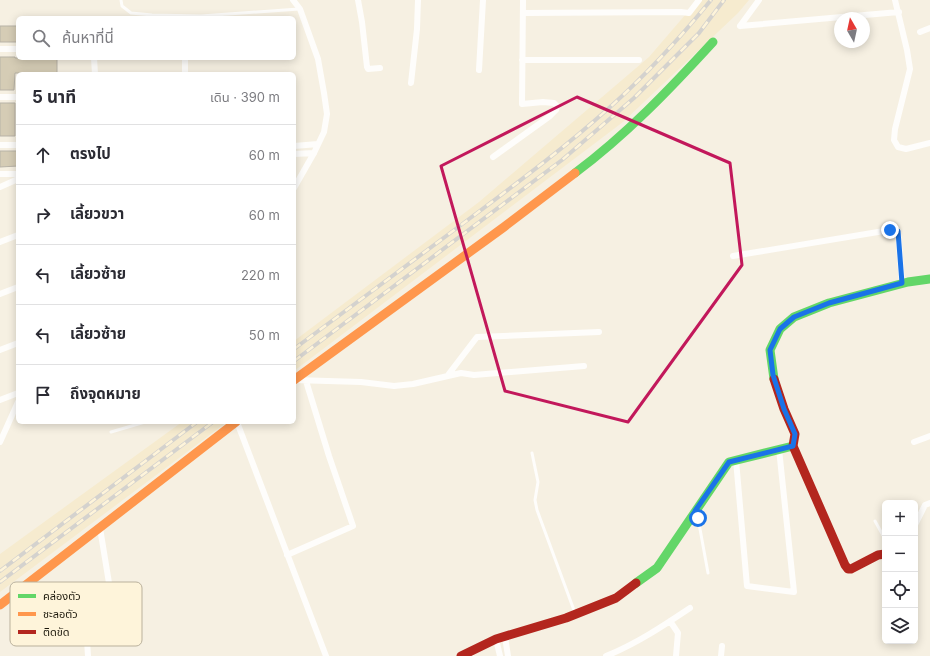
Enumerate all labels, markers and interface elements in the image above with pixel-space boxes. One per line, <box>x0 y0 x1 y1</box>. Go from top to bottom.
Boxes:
north arrow <box>834 12 870 48</box>
search box <box>16 16 296 60</box>
icon: search <box>30 27 52 49</box>
text: ค้นหาที่นี่ <box>62 28 114 47</box>
text: 5 นาที <box>32 87 76 107</box>
text: เดิน · 390 m <box>210 89 280 105</box>
icon: ahead <box>32 144 54 166</box>
text: ตรงไป <box>70 144 111 163</box>
text: 60 m <box>249 147 280 163</box>
icon: right <box>32 204 54 226</box>
text: เลี้ยวขวา <box>70 204 124 223</box>
text: 60 m <box>249 207 280 223</box>
route end <box>881 221 899 239</box>
icon: left <box>32 264 54 286</box>
text: เลี้ยวซ้าย <box>70 264 126 283</box>
text: 220 m <box>241 267 280 283</box>
icon: left <box>32 324 54 346</box>
text: เลี้ยวซ้าย <box>70 324 126 343</box>
text: 50 m <box>249 327 280 343</box>
icon: arrive <box>32 384 54 406</box>
text: ถึงจุดหมาย <box>70 384 141 403</box>
map controls <box>882 500 918 644</box>
button: + <box>882 500 918 536</box>
route start <box>689 509 707 527</box>
button: − <box>882 536 918 572</box>
button: locate <box>882 572 918 608</box>
legend <box>10 582 142 646</box>
text: คล่องตัว <box>43 589 81 603</box>
text: ชะลอตัว <box>43 607 78 621</box>
button: layers <box>882 608 918 644</box>
text: ติดขัด <box>43 625 70 639</box>

